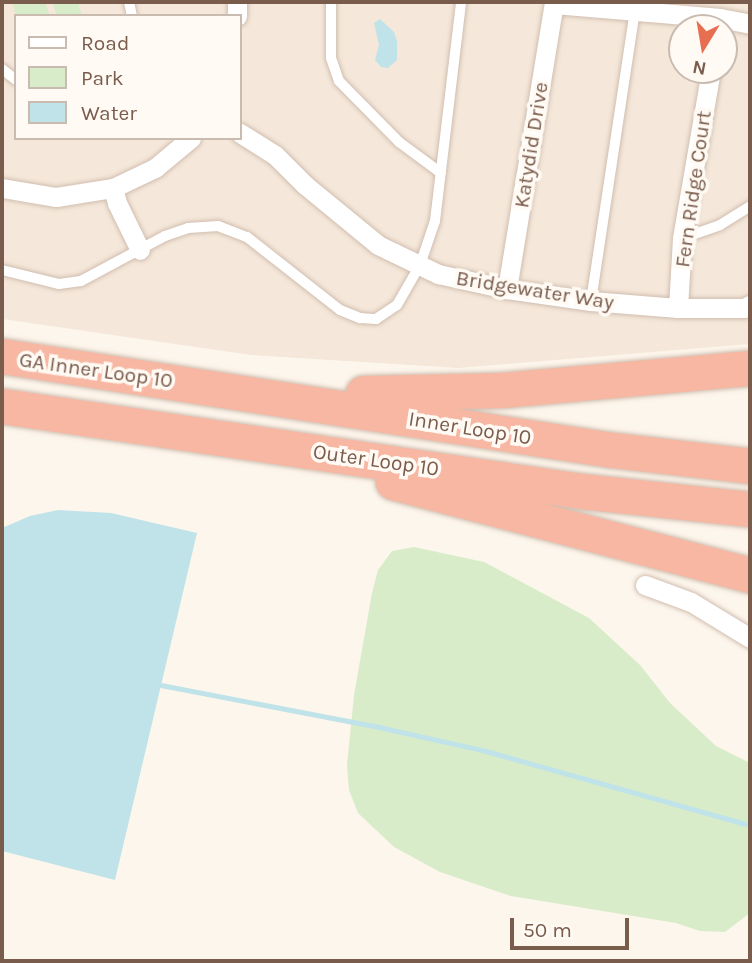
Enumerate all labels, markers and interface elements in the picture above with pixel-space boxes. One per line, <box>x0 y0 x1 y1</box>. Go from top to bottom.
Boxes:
legend <box>14 14 242 140</box>
north arrow <box>668 14 738 84</box>
text: Road <box>81 31 129 55</box>
text: N <box>691 56 708 80</box>
text: Park <box>81 66 124 90</box>
street label: Katydid Drive <box>509 80 553 210</box>
text: Water <box>81 101 137 125</box>
street label: Fern Ridge Court <box>670 109 716 269</box>
street label: Bridgewater Way <box>454 265 616 315</box>
street label: GA Inner Loop 10 <box>18 347 174 393</box>
street label: Inner Loop 10 <box>407 406 533 450</box>
street label: Outer Loop 10 <box>311 439 441 481</box>
scale bar <box>514 904 633 948</box>
text: 50 m <box>523 918 572 942</box>

